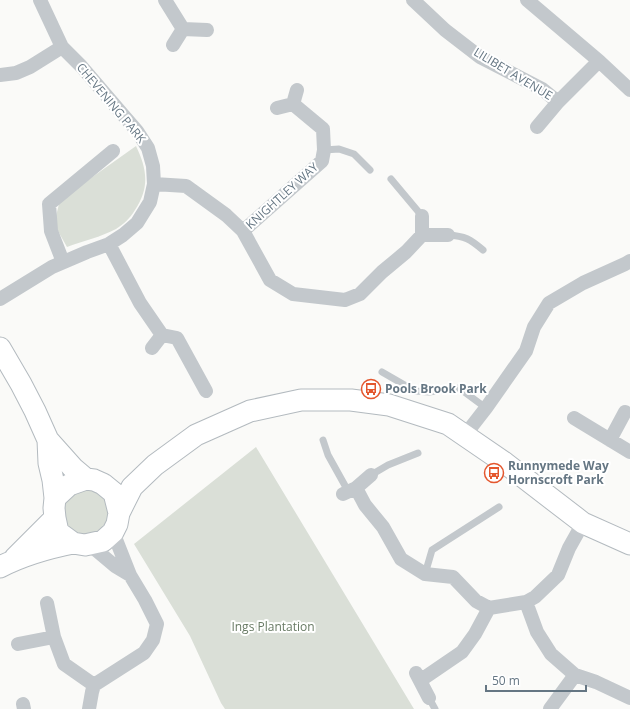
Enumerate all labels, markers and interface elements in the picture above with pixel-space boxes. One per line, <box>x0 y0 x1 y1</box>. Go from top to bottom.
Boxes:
street label: LILIBET AVENUE <box>471 43 556 104</box>
street label: CHEVENING PARK <box>73 59 150 147</box>
street label: KNIGHTLEY WAY <box>242 158 322 233</box>
bus stop icon: Pools Brook Park <box>360 378 382 400</box>
place label: Pools Brook Park <box>385 380 487 397</box>
place label: Runnymede Way Hornscroft Park <box>508 457 609 488</box>
bus stop icon: Runnymede Way Hornscroft Park <box>483 462 505 484</box>
park label: Ings Plantation <box>231 618 315 635</box>
scale bar <box>486 667 586 693</box>
text: 50 m <box>492 672 520 689</box>

